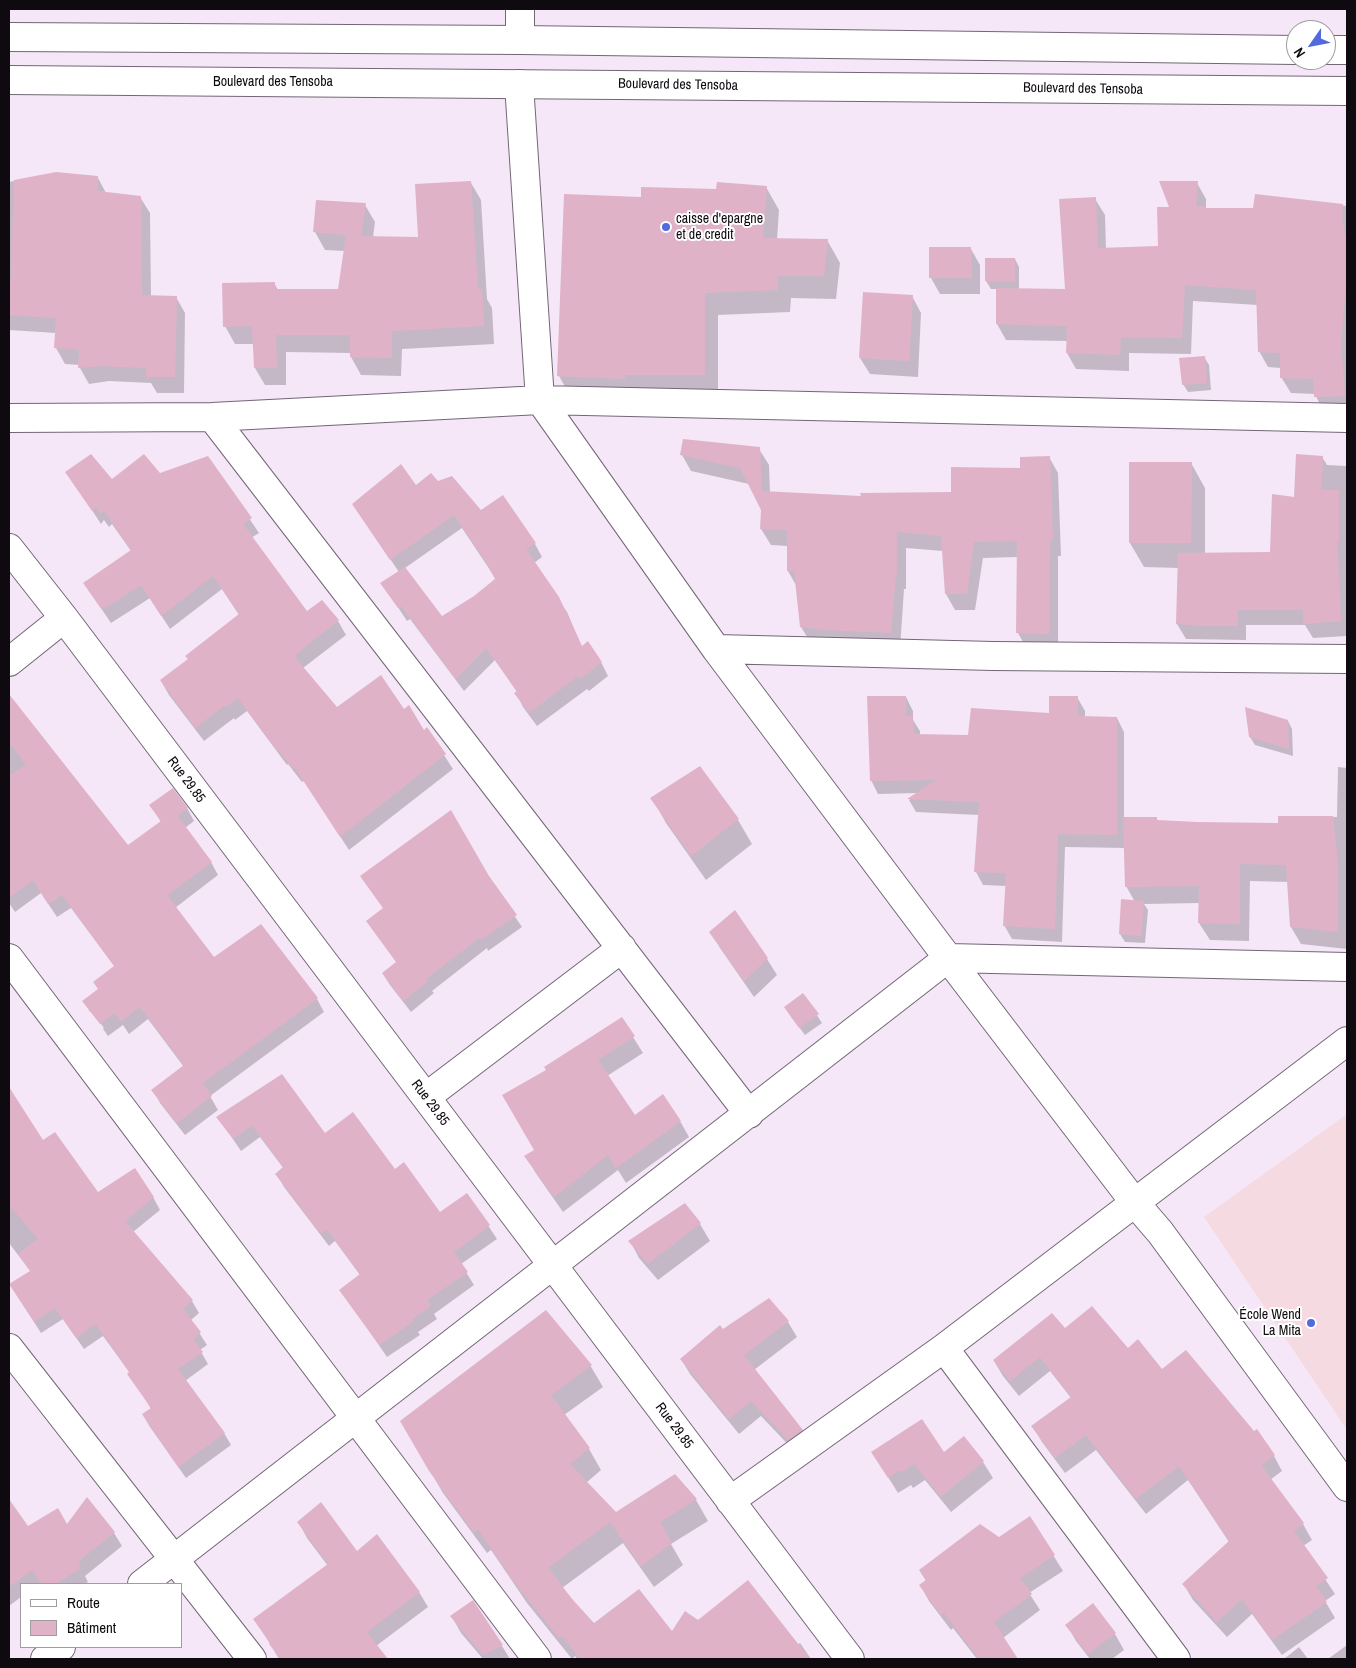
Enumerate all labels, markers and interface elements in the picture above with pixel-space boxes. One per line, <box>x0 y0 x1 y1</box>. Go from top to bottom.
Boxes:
north arrow <box>1286 20 1336 70</box>
text: N <box>1289 44 1309 61</box>
street label: Boulevard des Tensoba <box>213 74 333 90</box>
street label: Boulevard des Tensoba <box>618 76 738 94</box>
street label: Boulevard des Tensoba <box>1023 80 1143 98</box>
place label: caisse d'epargne et de credit <box>676 211 763 243</box>
marker: caisse d'epargne et de credit <box>660 221 672 233</box>
street label: Rue 29.85 <box>163 754 209 806</box>
street label: Rue 29.85 <box>407 1077 453 1129</box>
place label: École Wend La Mita <box>1239 1307 1301 1340</box>
marker: École Wend La Mita <box>1305 1317 1317 1329</box>
street label: Rue 29.85 <box>651 1400 697 1452</box>
legend <box>20 1583 182 1648</box>
text: Route <box>67 1592 100 1613</box>
text: Bâtiment <box>67 1617 116 1638</box>

